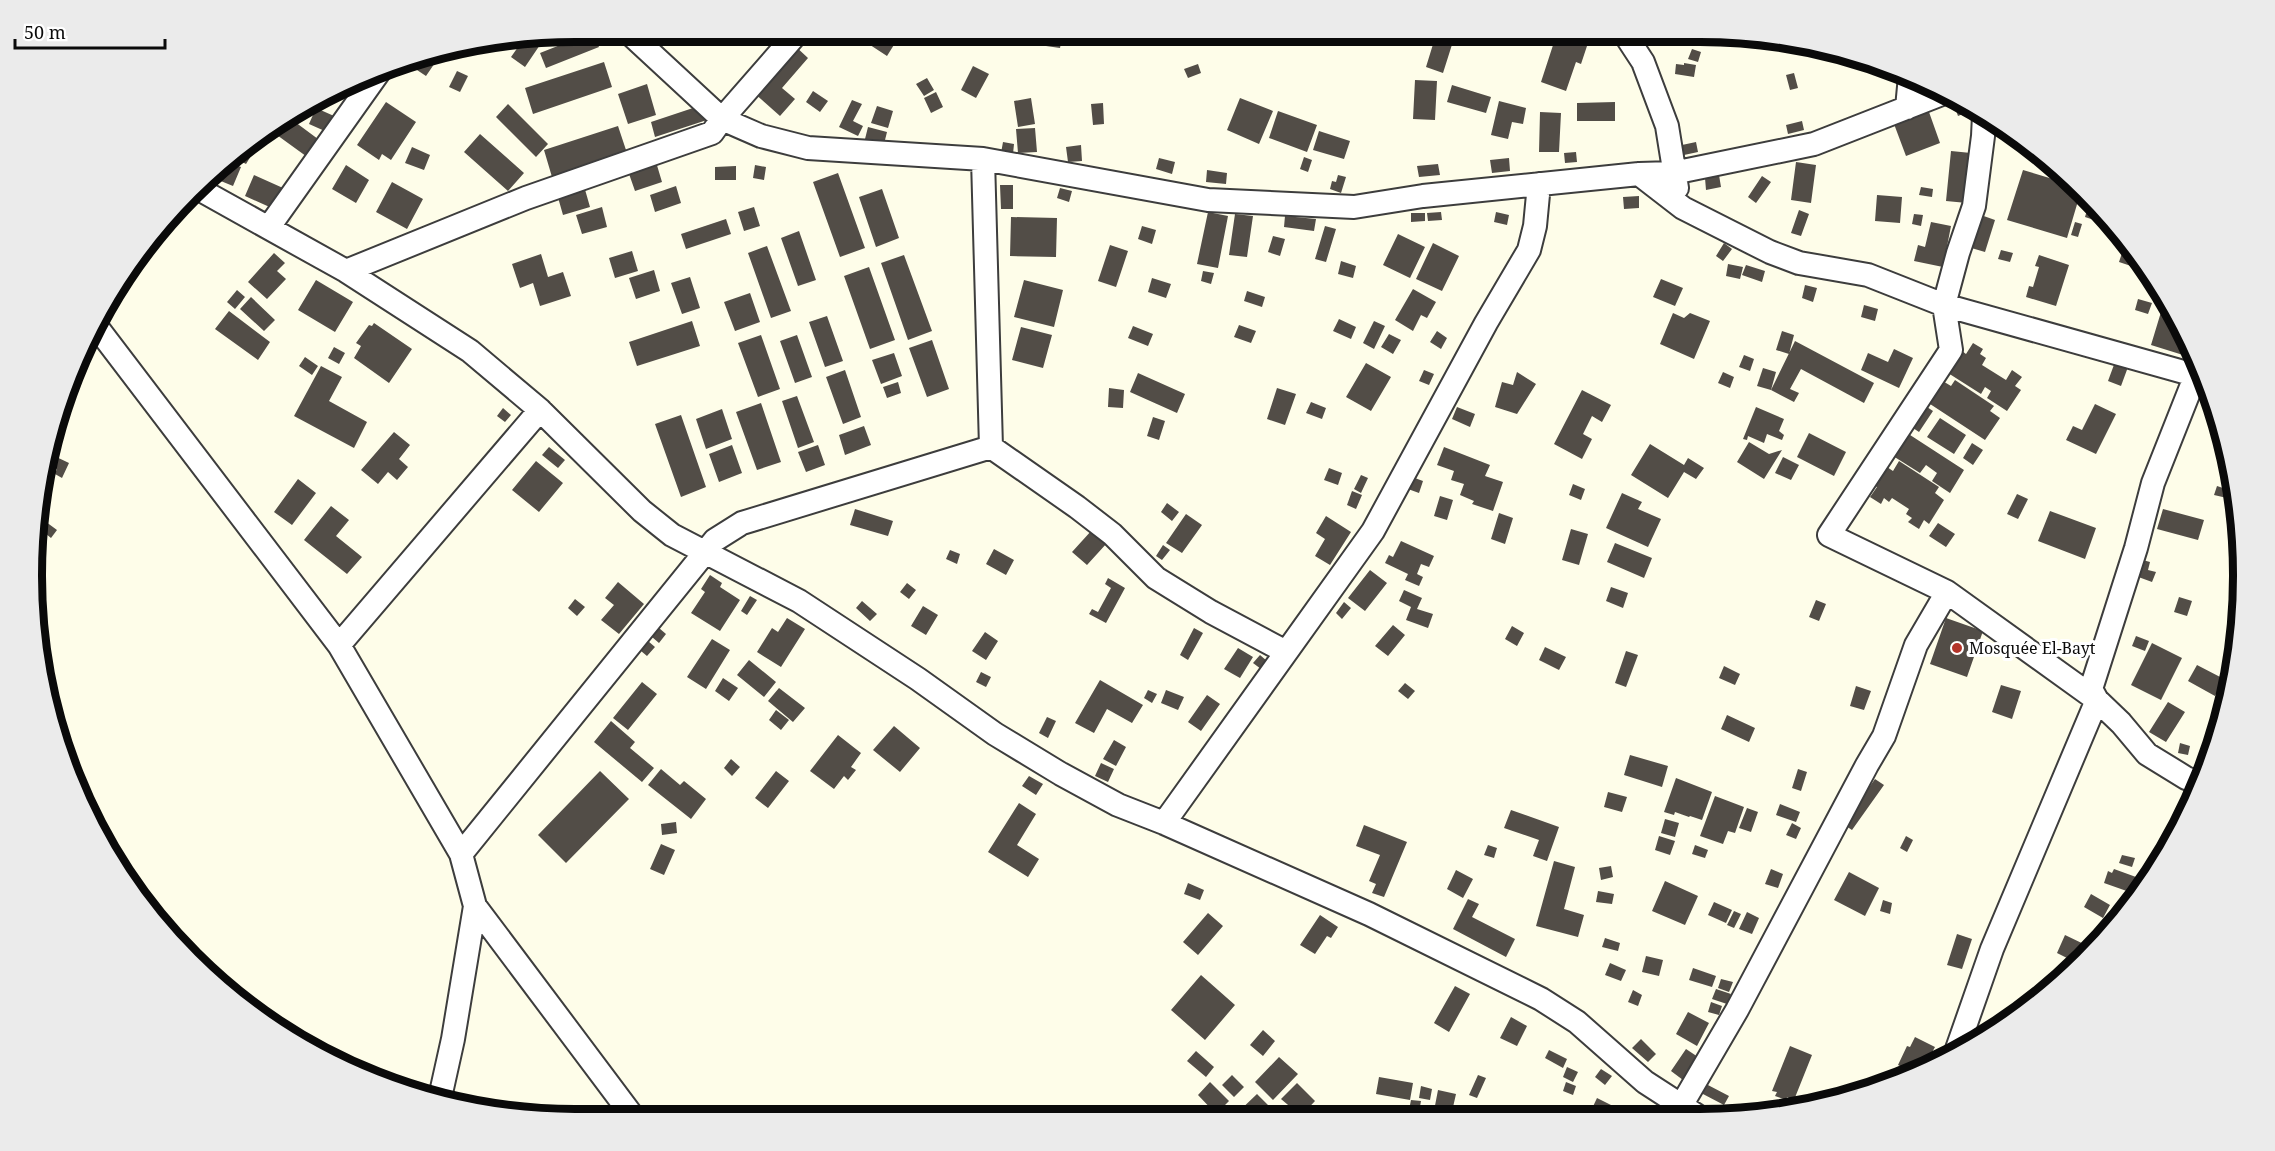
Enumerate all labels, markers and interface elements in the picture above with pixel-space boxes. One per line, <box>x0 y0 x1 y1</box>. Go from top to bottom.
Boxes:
scale bar <box>15 12 165 50</box>
text: 50 m <box>24 20 66 44</box>
place label: Mosquée El-Bayt <box>1969 637 2096 659</box>
marker: Mosquée El-Bayt <box>1950 641 1964 655</box>

